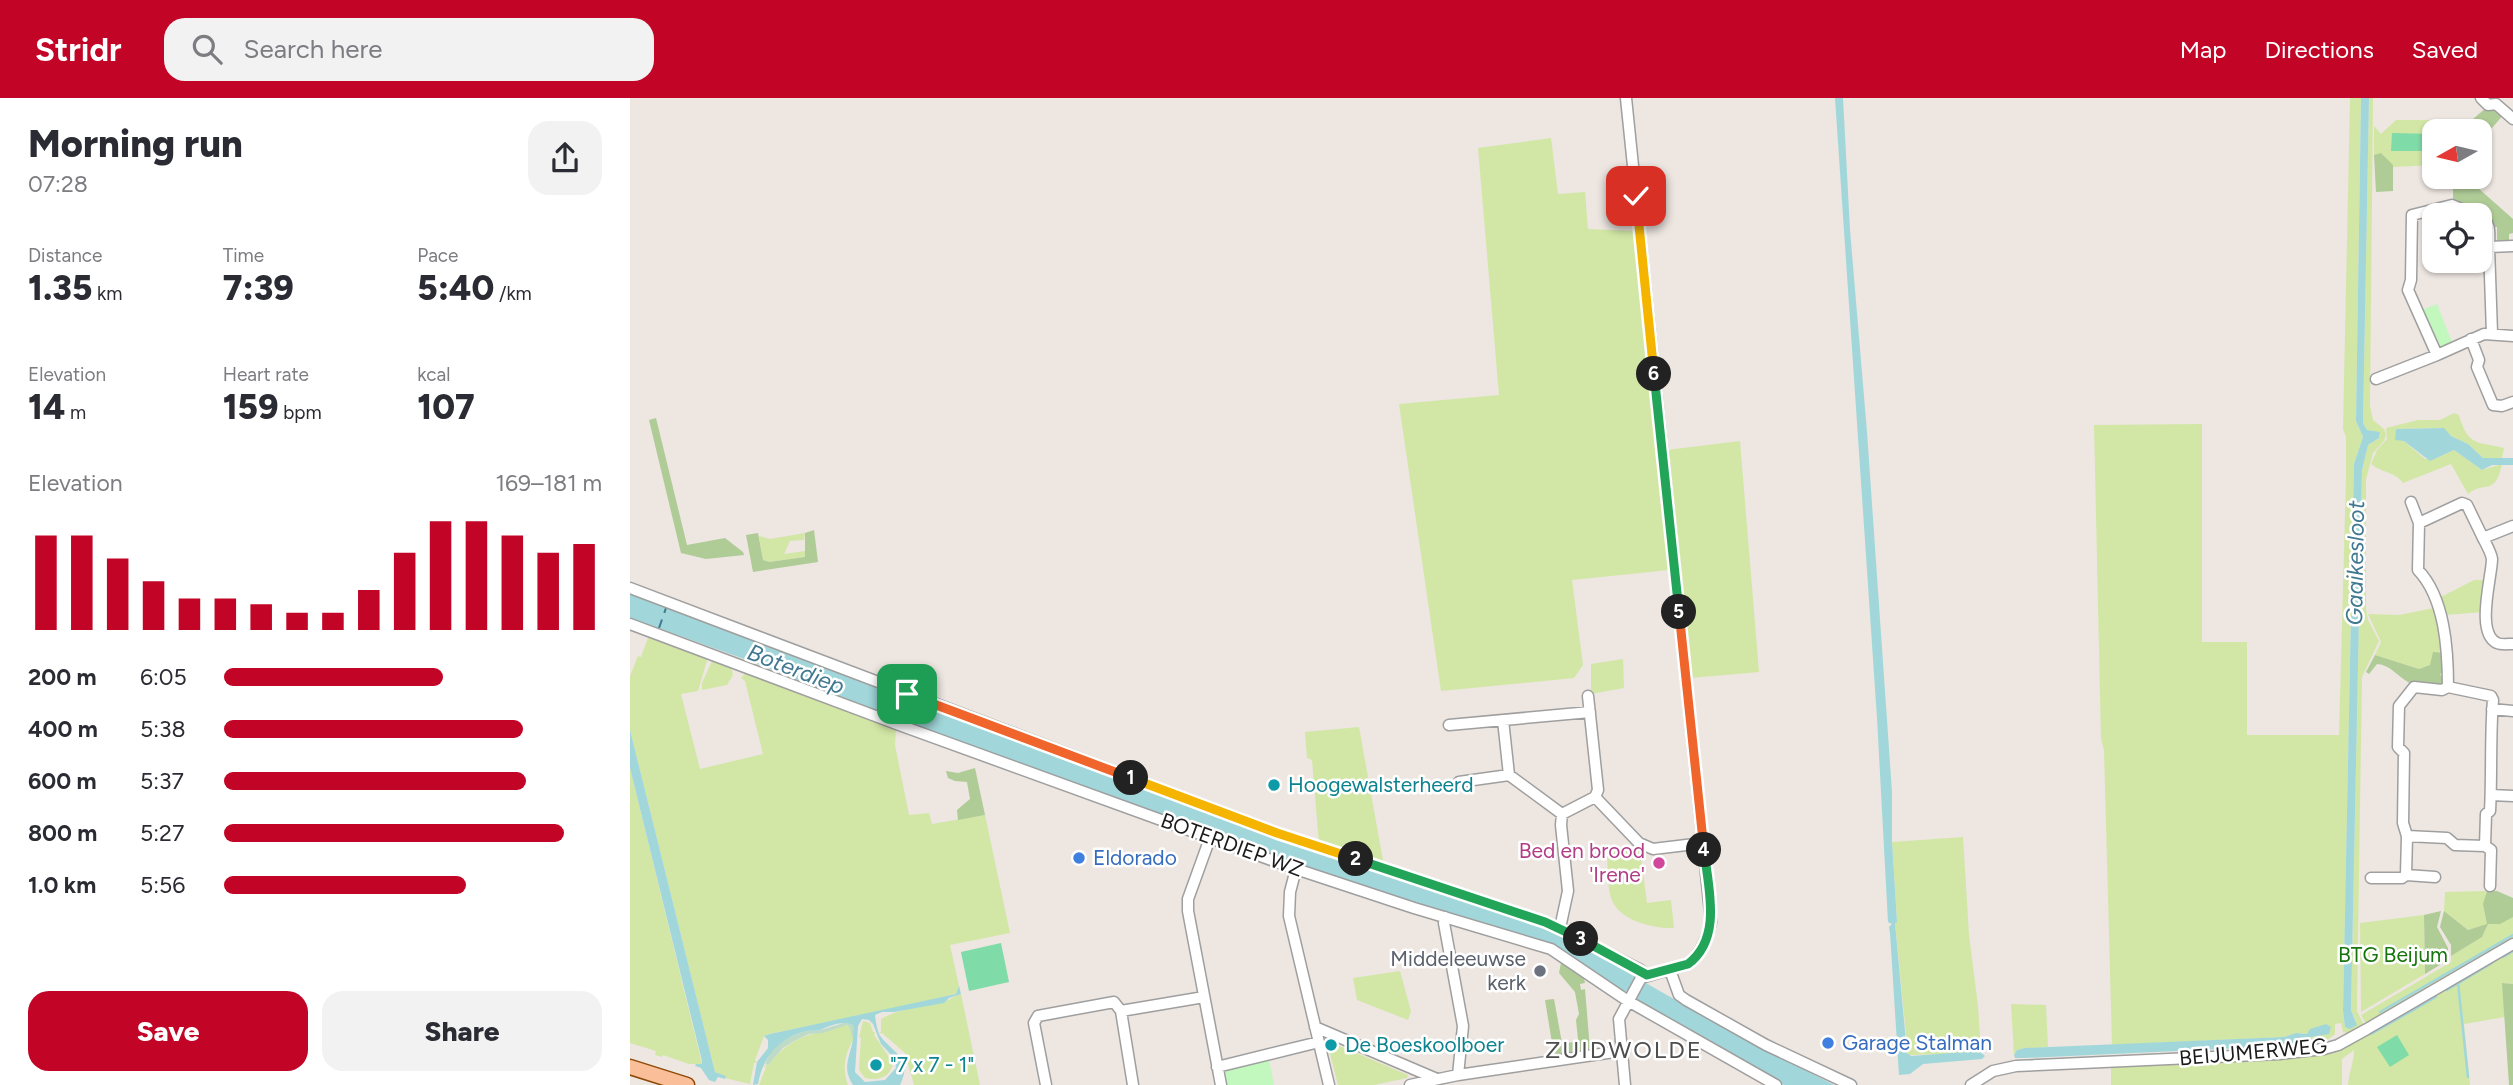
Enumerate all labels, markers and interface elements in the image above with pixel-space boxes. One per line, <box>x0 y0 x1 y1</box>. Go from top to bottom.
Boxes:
search box <box>164 18 654 81</box>
text: Stridr <box>35 30 122 69</box>
icon: search <box>188 30 226 68</box>
text: Search here <box>244 33 383 65</box>
text: Map <box>2180 35 2226 64</box>
text: Directions <box>2264 35 2374 64</box>
text: Saved <box>2412 35 2478 64</box>
north arrow <box>2422 119 2492 189</box>
map controls <box>2422 119 2492 273</box>
text: Morning run <box>28 121 243 167</box>
button: share <box>528 121 602 195</box>
pin <box>1606 166 1666 226</box>
text: 07:28 <box>28 170 88 198</box>
icon: check <box>1617 177 1655 215</box>
button: locate <box>2422 203 2492 273</box>
text: Distance <box>28 244 102 267</box>
text: Time <box>223 244 264 267</box>
text: Pace <box>417 244 458 267</box>
text: 1.35 <box>28 267 92 309</box>
text: 7:39 <box>223 267 294 309</box>
text: 5:40 <box>417 267 494 309</box>
text: km <box>92 282 122 305</box>
text: /km <box>494 282 532 305</box>
pin: 6 <box>1636 356 1672 392</box>
text: 6 <box>1648 362 1659 385</box>
text: Elevation <box>28 363 106 386</box>
text: Heart rate <box>223 363 309 386</box>
text: kcal <box>417 363 451 386</box>
text: 14 <box>28 386 65 428</box>
text: 159 <box>223 386 279 428</box>
text: 107 <box>417 386 475 428</box>
text: m <box>65 401 86 424</box>
text: bpm <box>279 401 322 424</box>
text: Elevation <box>28 469 123 497</box>
text: 169–181 m <box>495 469 602 497</box>
water label: Gaaikesloot <box>2340 500 2370 626</box>
pin: 5 <box>1662 594 1696 630</box>
text: 5 <box>1673 600 1684 623</box>
water label: Boterdiep <box>744 638 848 700</box>
text: 200 m <box>28 663 97 691</box>
text: 6:05 <box>140 663 187 691</box>
pin <box>877 664 937 724</box>
icon: arrive <box>888 675 926 713</box>
text: 400 m <box>28 715 98 743</box>
text: 5:38 <box>140 715 186 743</box>
pin: 1 <box>1114 760 1148 796</box>
text: 1 <box>1126 766 1135 789</box>
text: 600 m <box>28 767 97 795</box>
text: 5:37 <box>140 767 184 795</box>
place label: Hoogewalsterheerd <box>1288 772 1473 797</box>
marker: Hoogewalsterheerd <box>1266 777 1282 793</box>
street label: BOTERDIEP WZ <box>1158 807 1307 882</box>
text: 800 m <box>28 819 97 847</box>
text: 5:27 <box>140 819 184 847</box>
pin: 4 <box>1686 832 1722 868</box>
place label: Bed en brood 'Irene' <box>1519 838 1645 887</box>
text: 4 <box>1697 838 1710 861</box>
pin: 2 <box>1338 842 1374 876</box>
place label: Eldorado <box>1093 845 1177 870</box>
text: 2 <box>1350 847 1361 870</box>
marker: Eldorado <box>1071 850 1087 866</box>
marker: Bed en brood 'Irene' <box>1651 855 1667 871</box>
text: 1.0 km <box>28 871 96 899</box>
text: 5:56 <box>140 871 185 899</box>
pin: 3 <box>1564 922 1598 956</box>
text: 3 <box>1575 927 1586 950</box>
park label: BTG Beijum <box>2338 942 2448 967</box>
place label: Middeleeuwse kerk <box>1390 946 1527 995</box>
marker: Middeleeuwse kerk <box>1532 963 1548 979</box>
button: Save <box>28 991 308 1071</box>
button: Share <box>322 991 602 1071</box>
place label: Garage Stalman <box>1842 1030 1992 1055</box>
place label: De Boeskoolboer <box>1345 1032 1504 1057</box>
street label: BEIJUMERWEG <box>2178 1033 2328 1070</box>
district label: ZUIDWOLDE <box>1545 1035 1703 1064</box>
marker: Garage Stalman <box>1820 1035 1836 1051</box>
marker: De Boeskoolboer <box>1323 1037 1339 1053</box>
place label: "7 x 7 - 1" <box>890 1052 974 1077</box>
marker: "7 x 7 - 1" <box>868 1057 884 1073</box>

